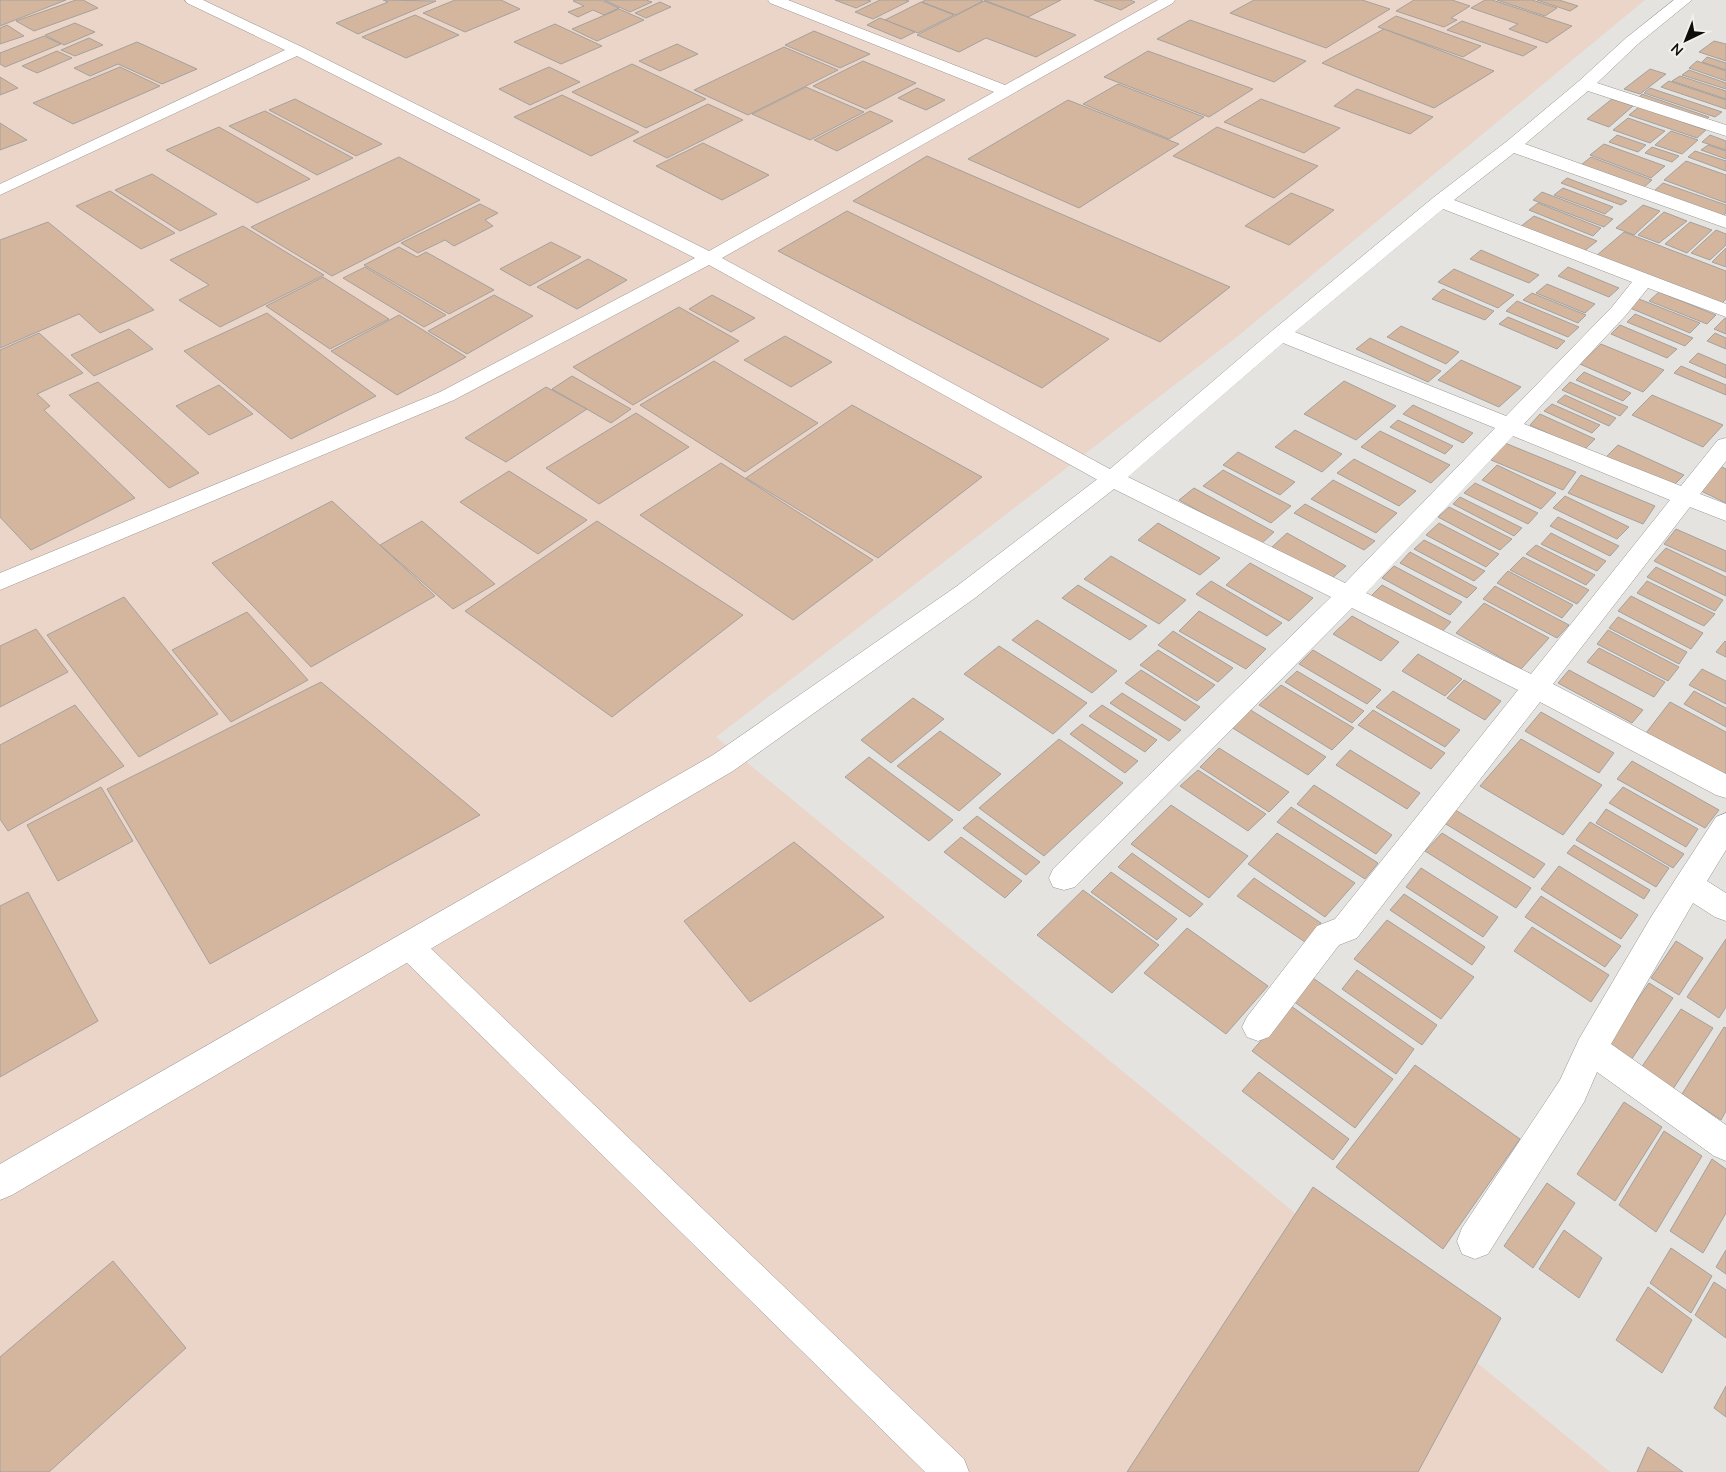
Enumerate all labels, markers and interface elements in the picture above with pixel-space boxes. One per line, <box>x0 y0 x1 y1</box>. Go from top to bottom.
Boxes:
north arrow <box>1661 15 1711 65</box>
text: N <box>1667 39 1688 60</box>

